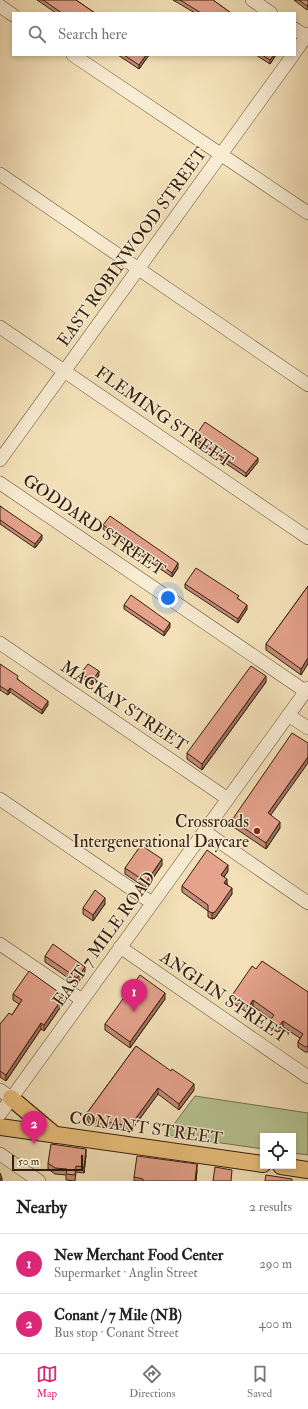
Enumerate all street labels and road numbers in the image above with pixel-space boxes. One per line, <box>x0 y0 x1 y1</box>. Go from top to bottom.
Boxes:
street label: EAST ROBINWOOD STREET <box>53 143 211 351</box>
street label: FLEMING STREET <box>91 362 237 472</box>
street label: GODDARD STREET <box>19 470 169 581</box>
street label: MACKAY STREET <box>57 656 192 756</box>
street label: EAST 7 MILE ROAD <box>48 867 160 1011</box>
street label: ANGLIN STREET <box>155 946 292 1048</box>
street label: CONANT STREET <box>68 1107 224 1149</box>

